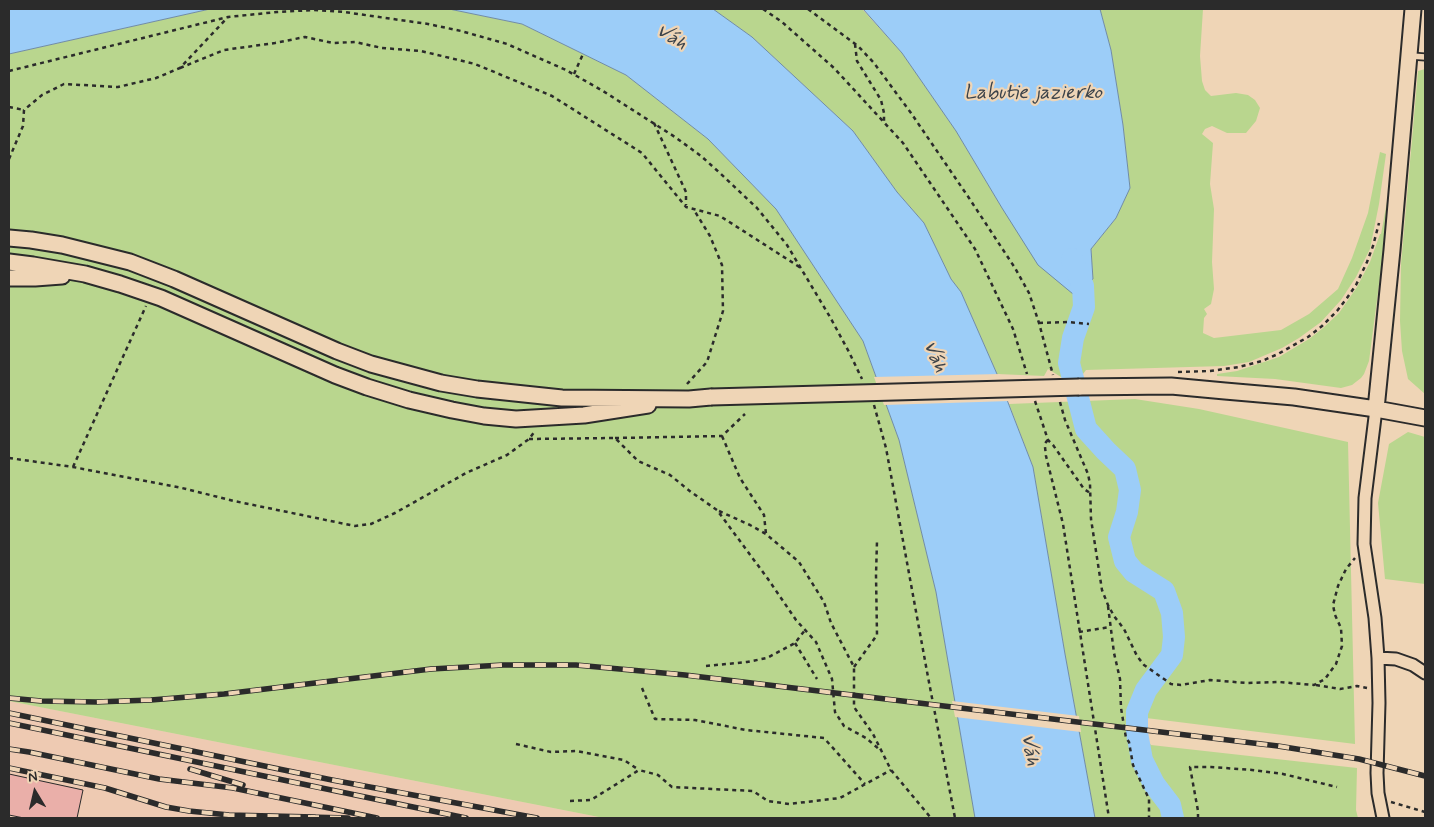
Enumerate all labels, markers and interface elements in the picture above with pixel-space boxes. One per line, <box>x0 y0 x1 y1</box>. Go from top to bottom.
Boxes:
water label: Váh <box>651 19 691 57</box>
water label: Labutie jazierko <box>964 82 1102 106</box>
water label: Váh <box>917 337 951 377</box>
water label: Váh <box>1015 732 1043 768</box>
north arrow <box>10 767 60 817</box>
text: N <box>27 768 39 787</box>

